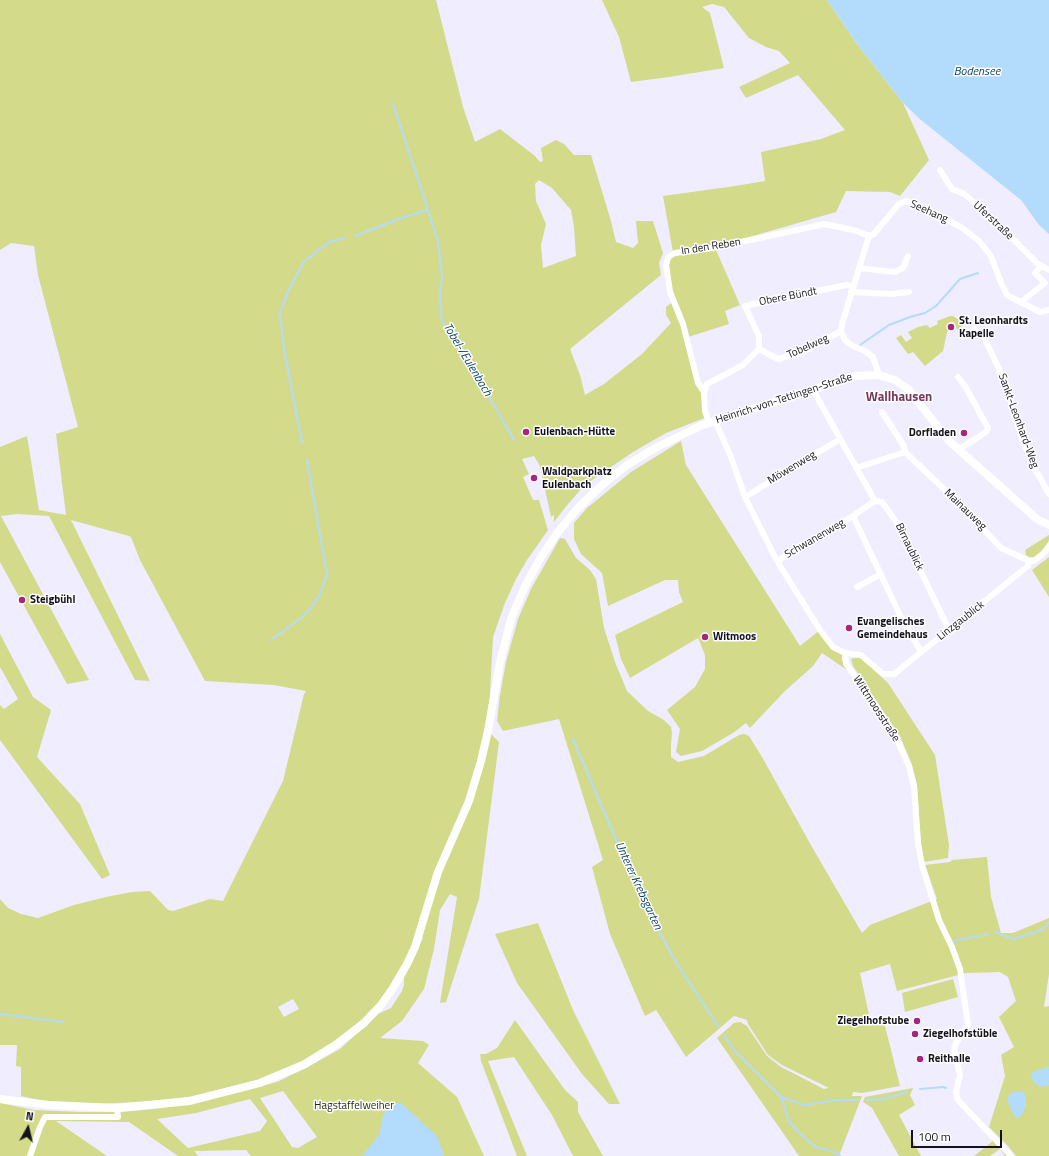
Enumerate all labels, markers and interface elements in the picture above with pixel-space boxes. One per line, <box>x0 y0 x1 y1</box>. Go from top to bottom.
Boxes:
water label: Bodensee <box>954 65 1000 79</box>
street label: Seehang <box>908 198 950 226</box>
street label: Uferstraße <box>970 199 1016 243</box>
street label: In den Reben <box>680 236 742 258</box>
street label: Obere Bündt <box>758 285 818 309</box>
place label: St. Leonhardts Kapelle <box>959 314 1028 340</box>
water label: Tobel-/Eulenbach <box>440 321 494 399</box>
marker: St. Leonhardts Kapelle <box>946 322 956 332</box>
street label: Tobelweg <box>785 332 831 362</box>
street label: Heinrich-von-Tettingen-Straße <box>714 371 854 427</box>
street label: Sankt-Leonhard-Weg <box>995 372 1041 470</box>
district label: Wallhausen <box>866 390 932 406</box>
place label: Eulenbach-Hütte <box>534 425 615 439</box>
place label: Dorfladen <box>909 426 956 440</box>
marker: Eulenbach-Hütte <box>521 427 531 437</box>
marker: Dorfladen <box>959 428 969 438</box>
street label: Möwenweg <box>765 448 819 488</box>
place label: Waldparkplatz Eulenbach <box>542 465 612 491</box>
marker: Waldparkplatz Eulenbach <box>529 473 539 483</box>
street label: Mainauweg <box>941 487 989 533</box>
street label: Schwanenweg <box>783 516 847 562</box>
street label: Birnaublick <box>892 521 926 573</box>
place label: Steigbühl <box>30 593 75 607</box>
marker: Steigbühl <box>17 595 27 605</box>
street label: Linzgaublick <box>935 598 987 644</box>
place label: Evangelisches Gemeindehaus <box>857 615 928 641</box>
marker: Evangelisches Gemeindehaus <box>844 623 854 633</box>
place label: Witmoos <box>713 630 756 644</box>
marker: Witmoos <box>700 632 710 642</box>
street label: Wittmoosstraße <box>850 674 902 744</box>
water label: Unterer Krebsgarten <box>611 840 665 932</box>
place label: Ziegelhofstube <box>838 1014 909 1028</box>
marker: Ziegelhofstube <box>912 1016 922 1026</box>
place label: Ziegelhofstüble <box>923 1027 997 1041</box>
marker: Ziegelhofstüble <box>910 1029 920 1039</box>
place label: Reithalle <box>928 1052 970 1066</box>
marker: Reithalle <box>915 1054 925 1064</box>
park label: Hagstaffelweiher <box>314 1099 394 1113</box>
north arrow <box>8 1108 48 1148</box>
text: N <box>25 1108 35 1125</box>
scale bar <box>913 1122 1004 1148</box>
text: 100 m <box>918 1127 951 1146</box>

